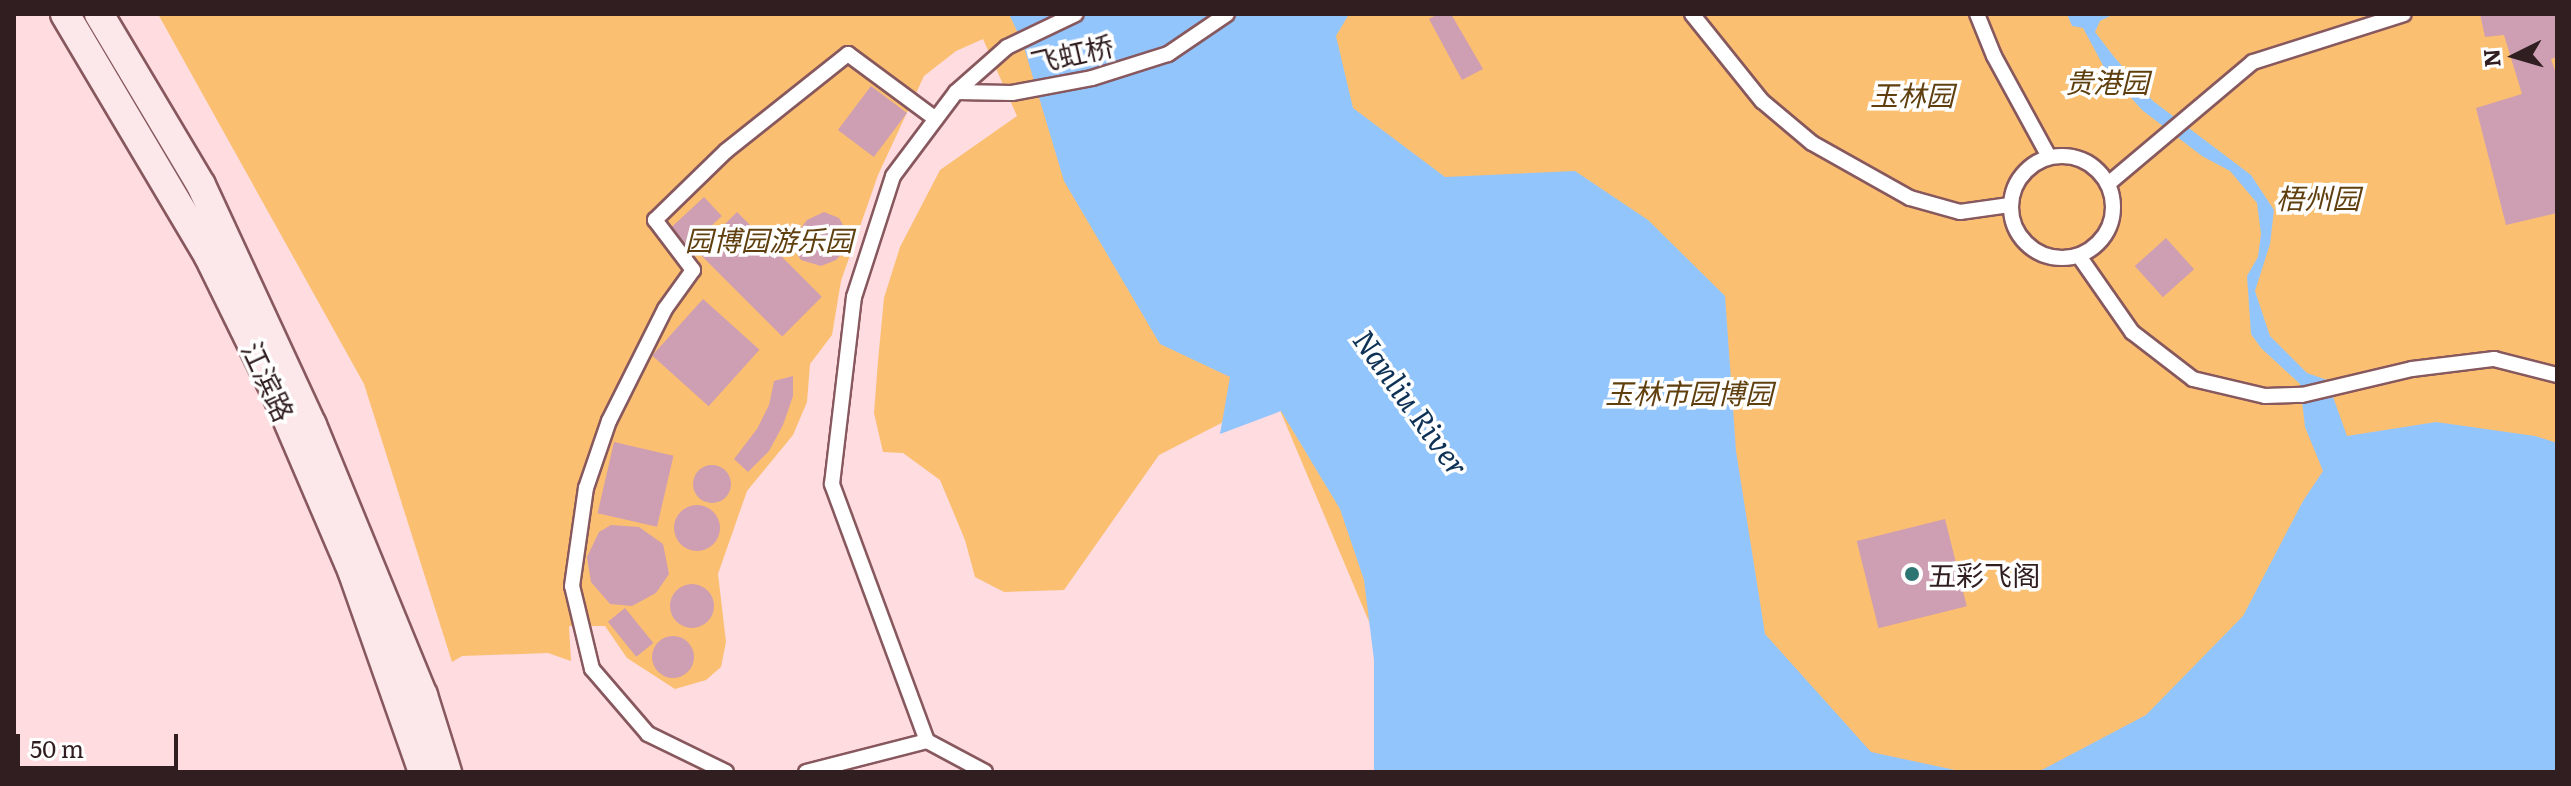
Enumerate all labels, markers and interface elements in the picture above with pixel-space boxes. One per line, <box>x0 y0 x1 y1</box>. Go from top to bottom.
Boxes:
north arrow <box>2475 16 2555 96</box>
street label: 飞虹桥 <box>1027 27 1117 79</box>
text: N <box>2473 47 2508 69</box>
park label: 贵港园 <box>2065 64 2149 98</box>
park label: 玉林园 <box>1870 77 1954 111</box>
park label: 梧州园 <box>2276 180 2360 214</box>
park label: 园博园游乐园 <box>685 222 853 256</box>
water label: Nanliu River <box>1347 322 1477 482</box>
street label: 江滨路 <box>236 336 302 426</box>
park label: 玉林市园博园 <box>1605 375 1773 409</box>
place label: 五彩飞阁 <box>1928 557 2040 591</box>
marker: 五彩飞阁 <box>1903 565 1921 583</box>
scale bar <box>20 718 182 768</box>
text: 50 m <box>30 730 84 765</box>

